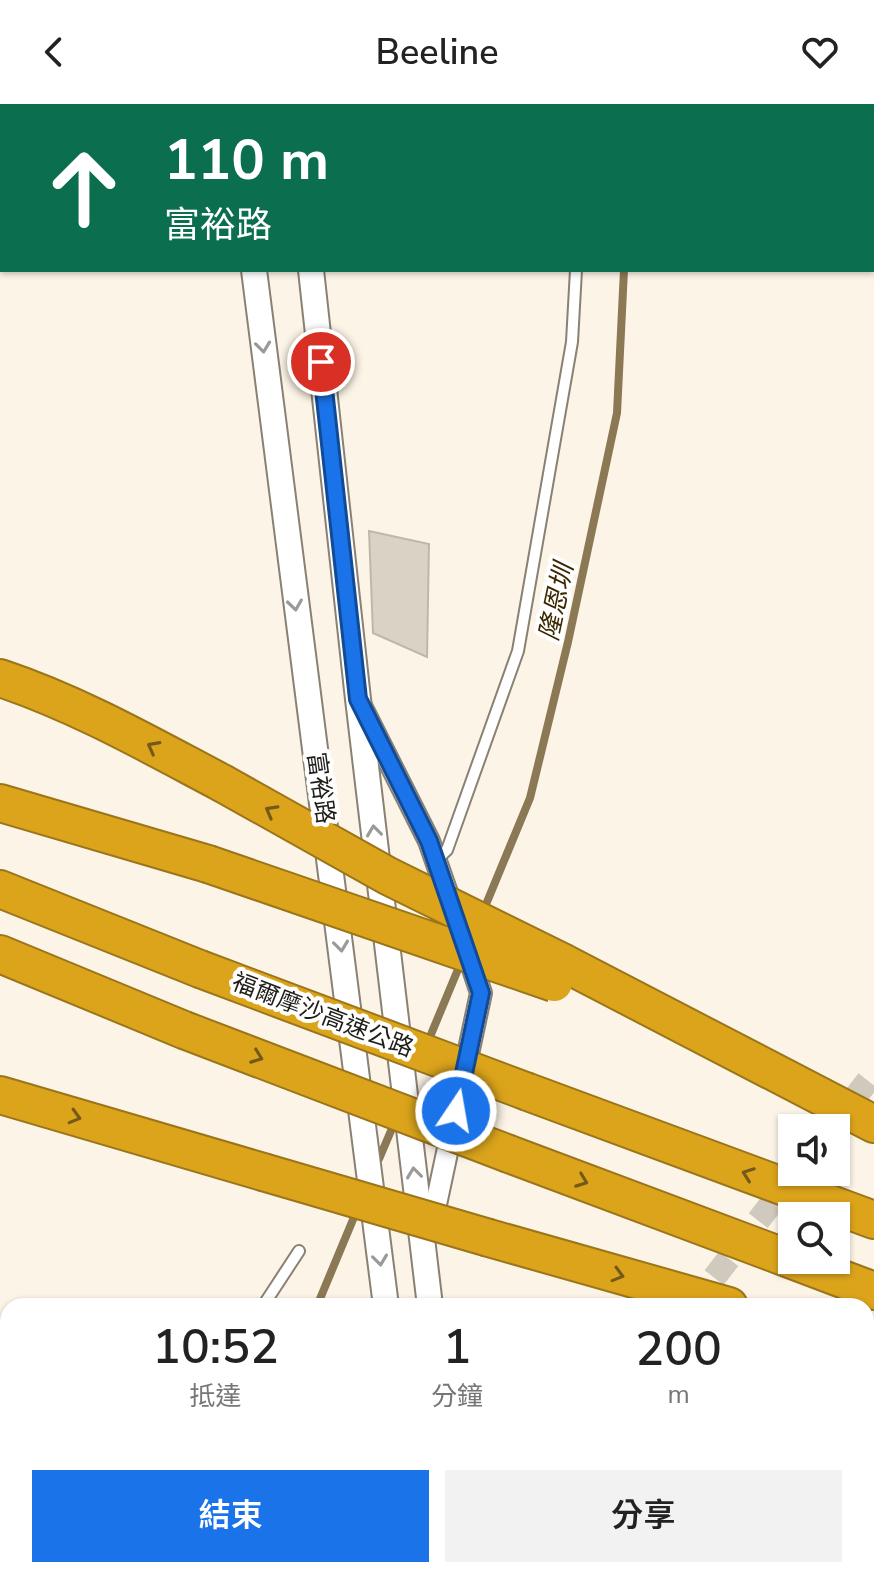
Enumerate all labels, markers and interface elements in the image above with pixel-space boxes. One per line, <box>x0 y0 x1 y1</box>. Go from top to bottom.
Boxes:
text: Beeline <box>375 28 499 77</box>
icon: back <box>32 30 76 74</box>
icon: heart <box>798 30 842 74</box>
text: 110 m <box>164 122 329 199</box>
icon: ahead <box>32 136 136 240</box>
text: 富裕路 <box>164 201 272 250</box>
pin <box>287 328 355 396</box>
icon: arrive <box>299 340 343 384</box>
one-way arrow <box>254 341 271 354</box>
water label: 隆恩圳 <box>531 556 583 644</box>
one-way arrow <box>286 599 303 612</box>
one-way arrow <box>147 742 161 757</box>
street label: 富裕路 <box>300 750 342 826</box>
one-way arrow <box>265 805 279 820</box>
one-way arrow <box>365 824 382 837</box>
one-way arrow <box>332 939 349 953</box>
street label: 福爾摩沙高速公路 <box>228 966 418 1064</box>
one-way arrow <box>249 1047 263 1064</box>
position arrow <box>414 1069 498 1153</box>
one-way arrow <box>67 1108 81 1124</box>
map controls <box>778 1114 850 1274</box>
button: sound <box>778 1114 850 1186</box>
one-way arrow <box>406 1166 423 1180</box>
one-way arrow <box>742 1167 756 1184</box>
one-way arrow <box>574 1171 588 1188</box>
button: search <box>778 1202 850 1274</box>
one-way arrow <box>371 1253 388 1267</box>
one-way arrow <box>611 1265 625 1282</box>
text: 10:52 <box>152 1314 279 1380</box>
text: 1 <box>443 1314 471 1380</box>
text: 200 <box>635 1316 722 1382</box>
text: m <box>667 1377 690 1412</box>
text: 抵達 <box>190 1379 242 1414</box>
text: 分鐘 <box>431 1379 483 1414</box>
button: 結束 <box>32 1470 429 1562</box>
button: 分享 <box>445 1470 842 1562</box>

